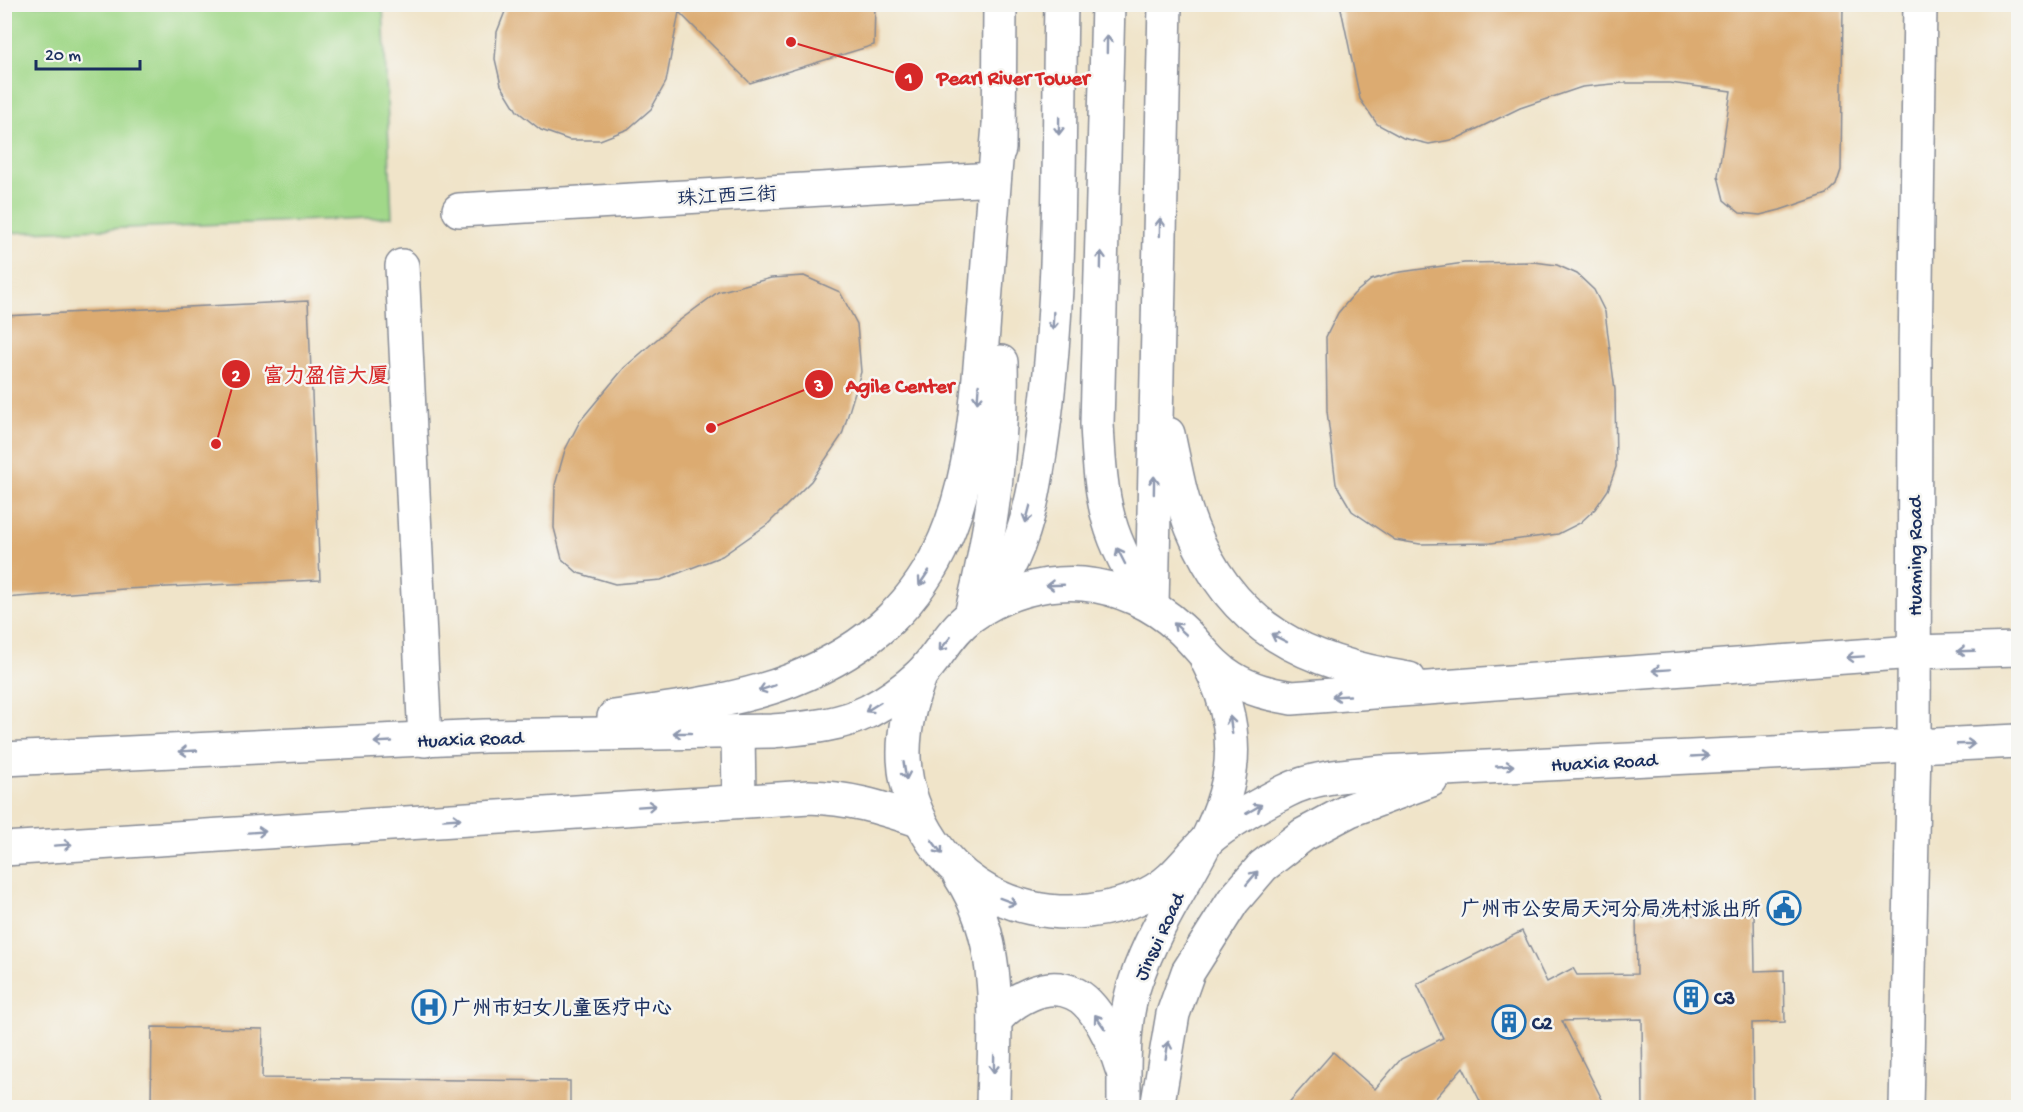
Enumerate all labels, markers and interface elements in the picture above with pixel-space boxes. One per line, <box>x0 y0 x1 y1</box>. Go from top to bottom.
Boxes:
scale bar <box>36 33 140 71</box>
one-way arrow <box>1101 34 1112 54</box>
text: 20 m <box>45 46 81 67</box>
callout: Pearl River Tower <box>894 57 1101 96</box>
text: Pearl River Tower <box>936 68 1092 93</box>
text: 1 <box>904 69 913 90</box>
one-way arrow <box>1053 115 1064 135</box>
street label: 珠江西三街 <box>677 182 778 213</box>
one-way arrow <box>1154 217 1166 237</box>
one-way arrow <box>1096 250 1107 270</box>
one-way arrow <box>1047 310 1059 330</box>
callout: 富力盈信大厦 <box>221 355 401 394</box>
text: 富力盈信大厦 <box>263 364 389 391</box>
callout: Agile Center <box>804 365 967 404</box>
text: 2 <box>232 367 241 388</box>
text: Agile Center <box>845 376 957 401</box>
text: 3 <box>813 377 824 398</box>
one-way arrow <box>972 383 983 403</box>
one-way arrow <box>1148 475 1160 495</box>
street label: Huaming Road <box>1906 494 1929 616</box>
one-way arrow <box>1022 504 1033 523</box>
one-way arrow <box>1115 548 1126 566</box>
one-way arrow <box>917 569 929 586</box>
one-way arrow <box>1045 579 1065 591</box>
one-way arrow <box>1172 622 1187 636</box>
one-way arrow <box>1270 632 1288 643</box>
one-way arrow <box>938 636 951 652</box>
one-way arrow <box>1957 645 1977 656</box>
one-way arrow <box>1846 651 1866 662</box>
one-way arrow <box>1651 665 1671 676</box>
one-way arrow <box>758 683 777 694</box>
one-way arrow <box>1331 690 1351 701</box>
one-way arrow <box>865 702 882 714</box>
one-way arrow <box>1225 716 1236 736</box>
one-way arrow <box>673 727 693 739</box>
street label: Huaxia Road <box>417 728 526 755</box>
one-way arrow <box>373 736 393 747</box>
one-way arrow <box>1956 738 1976 749</box>
one-way arrow <box>178 745 198 756</box>
street label: Huaxia Road <box>1551 750 1660 779</box>
one-way arrow <box>1689 751 1709 762</box>
one-way arrow <box>1495 760 1514 771</box>
one-way arrow <box>900 761 911 780</box>
one-way arrow <box>636 801 656 812</box>
one-way arrow <box>1245 803 1262 815</box>
one-way arrow <box>442 813 461 824</box>
one-way arrow <box>247 826 267 837</box>
one-way arrow <box>931 838 943 854</box>
one-way arrow <box>52 839 72 850</box>
one-way arrow <box>1246 870 1259 886</box>
street label: Jinsui Road <box>1131 888 1192 985</box>
public building icon: 广州市公安局天河分局冼村派出所 <box>1766 890 1802 926</box>
one-way arrow <box>998 896 1017 907</box>
place label: 广州市公安局天河分局冼村派出所 <box>1461 898 1761 923</box>
building icon: C3 <box>1673 979 1709 1015</box>
hospital icon: 广州市妇女儿童医疗中心 <box>411 989 447 1025</box>
place label: C3 <box>1713 989 1735 1012</box>
place label: 广州市妇女儿童医疗中心 <box>452 997 672 1022</box>
building icon: C2 <box>1491 1004 1527 1040</box>
one-way arrow <box>1094 1014 1106 1030</box>
place label: C2 <box>1531 1014 1553 1037</box>
one-way arrow <box>1162 1041 1173 1060</box>
one-way arrow <box>988 1053 1000 1073</box>

